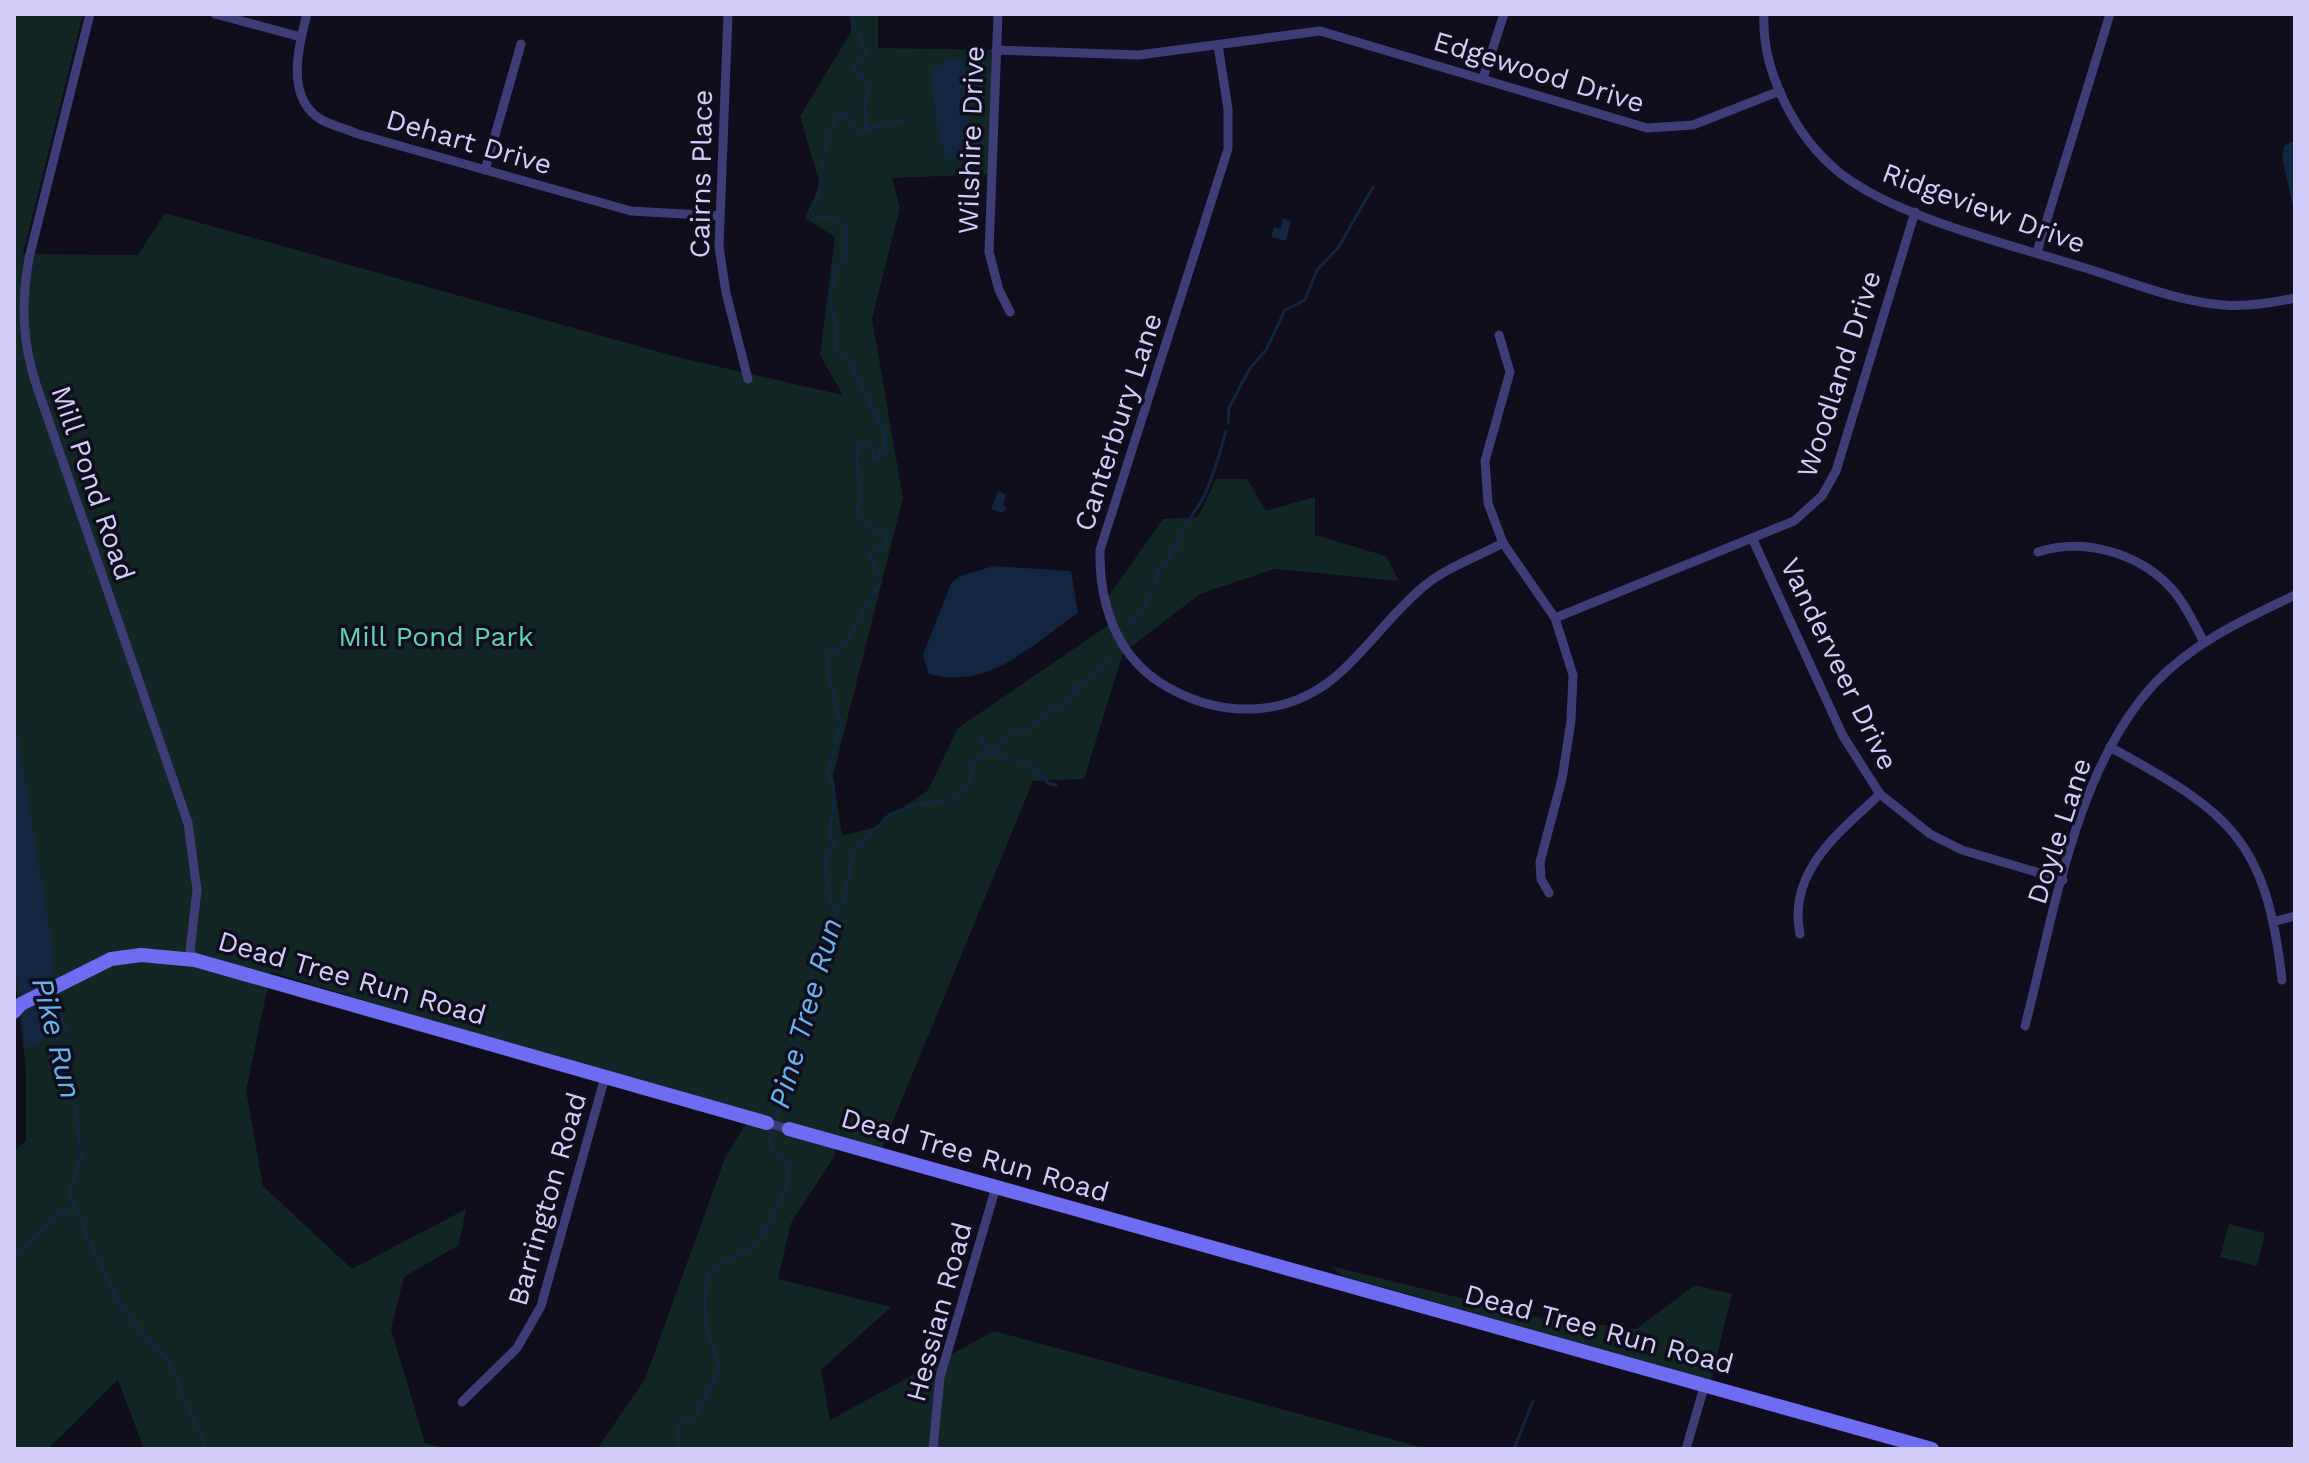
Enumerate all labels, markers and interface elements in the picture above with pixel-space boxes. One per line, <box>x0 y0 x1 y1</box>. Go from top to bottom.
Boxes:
street label: Edgewood Drive <box>1430 24 1648 120</box>
street label: Wilshire Drive <box>951 45 991 235</box>
street label: Cairns Place <box>683 89 719 259</box>
street label: Dehart Drive <box>382 103 556 181</box>
street label: Ridgeview Drive <box>1878 156 2090 260</box>
street label: Woodland Drive <box>1790 266 1888 482</box>
street label: Canterbury Lane <box>1067 309 1169 535</box>
street label: Mill Pond Road <box>44 381 142 585</box>
street label: Vanderveer Drive <box>1773 553 1905 775</box>
park label: Mill Pond Park <box>338 620 534 653</box>
street label: Doyle Lane <box>2020 754 2098 908</box>
water label: Pine Tree Run <box>761 914 849 1112</box>
street label: Dead Tree Run Road <box>214 924 490 1032</box>
water label: Pike Run <box>25 974 89 1102</box>
street label: Barrington Road <box>501 1089 593 1309</box>
street label: Dead Tree Run Road <box>837 1101 1113 1209</box>
street label: Hessian Road <box>899 1219 979 1405</box>
street label: Dead Tree Run Road <box>1461 1277 1737 1381</box>

